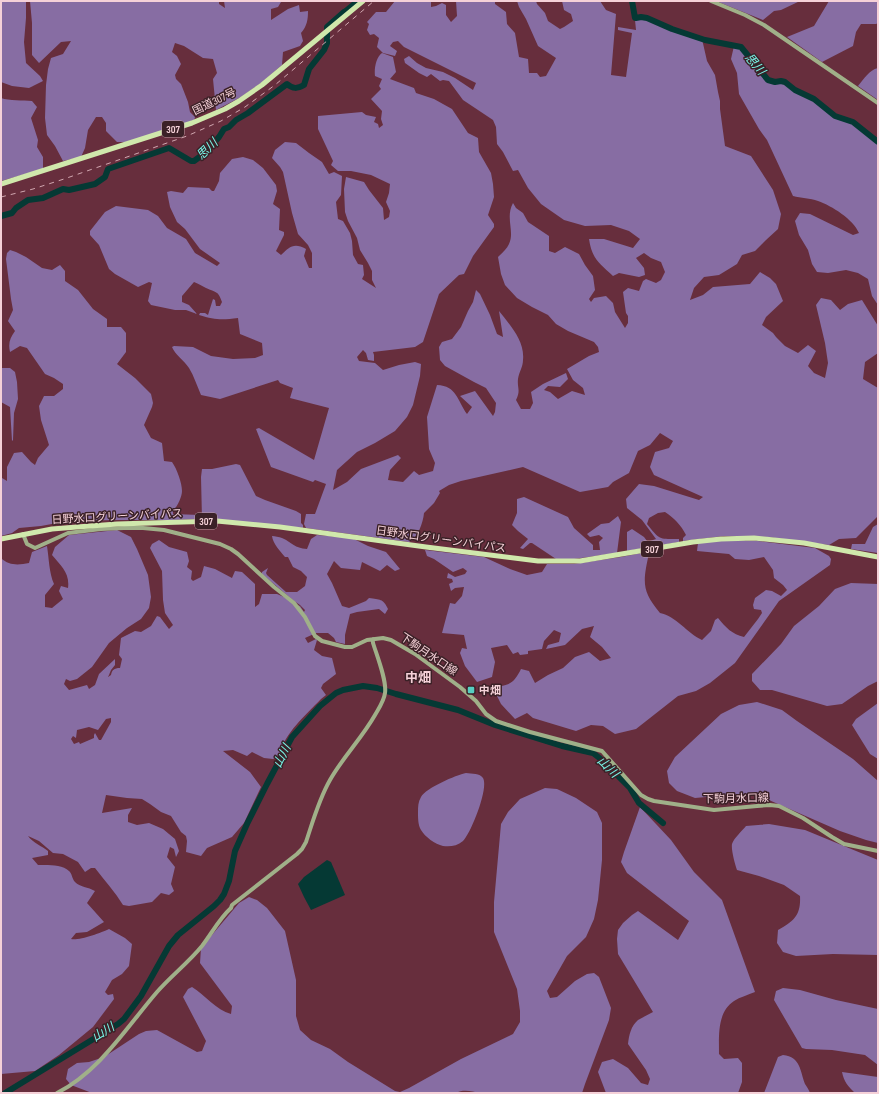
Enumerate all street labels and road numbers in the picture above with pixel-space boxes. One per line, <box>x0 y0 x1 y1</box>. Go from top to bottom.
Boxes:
street label: 国道307号 <box>190 85 238 118</box>
road number: 307 <box>162 121 184 137</box>
street label: 日野水口グリーンバイパス <box>51 507 183 526</box>
road number: 307 <box>195 513 217 529</box>
street label: 日野水口グリーンバイパス <box>375 524 507 555</box>
road number: 307 <box>641 541 663 557</box>
street label: 下駒月水口線 <box>398 631 460 678</box>
street label: 下駒月水口線 <box>703 791 769 806</box>

